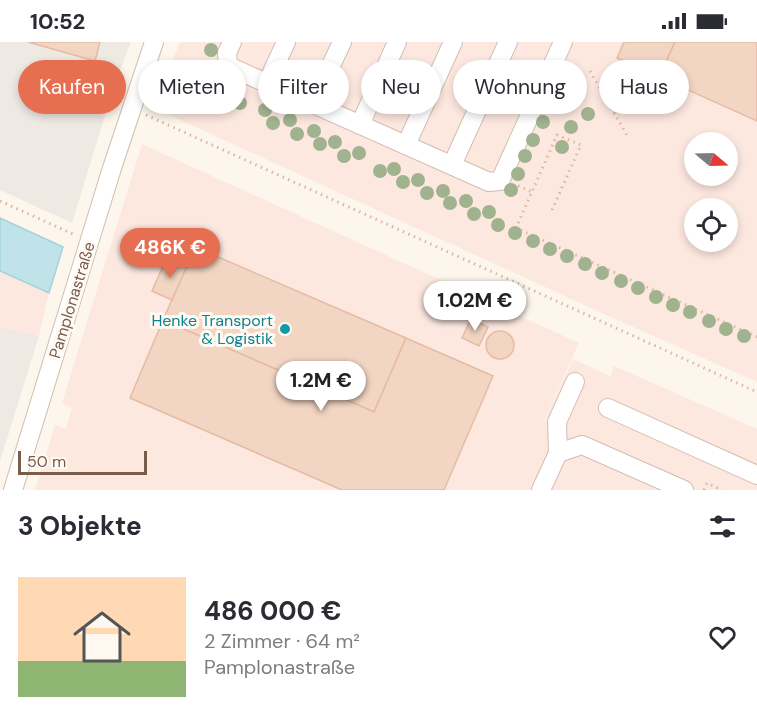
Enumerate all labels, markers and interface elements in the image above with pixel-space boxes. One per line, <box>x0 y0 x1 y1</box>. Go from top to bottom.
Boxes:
text: 10:52 <box>30 7 85 36</box>
chip: Kaufen <box>18 60 126 114</box>
chip: Mieten <box>138 60 246 114</box>
chip: Filter <box>258 60 349 114</box>
chip: Neu <box>361 60 441 114</box>
chip: Wohnung <box>453 60 587 114</box>
chip: Haus <box>599 60 689 114</box>
north arrow <box>684 132 738 186</box>
map controls <box>684 132 738 252</box>
button: locate <box>684 198 738 252</box>
pin: 486K € <box>121 228 219 279</box>
text: 486K € <box>134 234 206 260</box>
street label: Pamplonastraße <box>44 239 100 361</box>
pin: 1.02M € <box>420 281 530 332</box>
text: 1.02M € <box>437 287 513 313</box>
place label: Henke Transport & Logistik <box>151 310 273 349</box>
marker: Henke Transport & Logistik <box>278 322 292 336</box>
pin: 1.2M € <box>272 361 370 412</box>
text: 1.2M € <box>290 367 352 393</box>
scale bar <box>18 448 147 476</box>
text: 50 m <box>27 451 66 472</box>
text: 3 Objekte <box>18 509 142 543</box>
icon: filters <box>706 510 739 543</box>
text: 486 000 € <box>204 594 342 628</box>
icon: home <box>66 601 138 673</box>
icon: heart <box>706 621 739 654</box>
text: 2 Zimmer · 64 m² <box>204 628 360 654</box>
text: Pamplonastraße <box>204 654 355 680</box>

